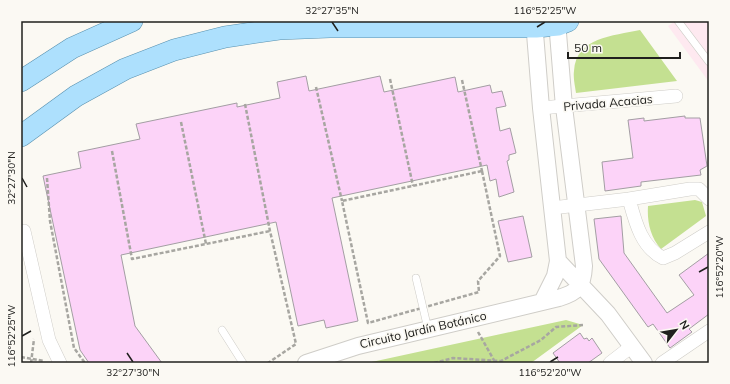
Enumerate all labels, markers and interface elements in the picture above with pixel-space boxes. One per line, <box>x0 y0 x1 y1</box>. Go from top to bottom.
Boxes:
text: 32°27'35"N <box>305 4 359 17</box>
text: 116°52'25"W <box>514 4 576 17</box>
scale bar <box>568 34 680 60</box>
text: 50 m <box>574 40 602 55</box>
street label: Privada Acacias <box>563 91 653 114</box>
text: 32°27'30"N <box>5 151 18 205</box>
text: 116°52'20"W <box>713 236 726 298</box>
text: 116°52'25"W <box>5 305 18 367</box>
street label: Circuito Jardín Botánico <box>358 308 488 351</box>
north arrow <box>656 310 696 350</box>
text: N <box>676 318 693 332</box>
text: 32°27'30"N <box>106 366 160 379</box>
text: 116°52'20"W <box>519 366 581 379</box>

